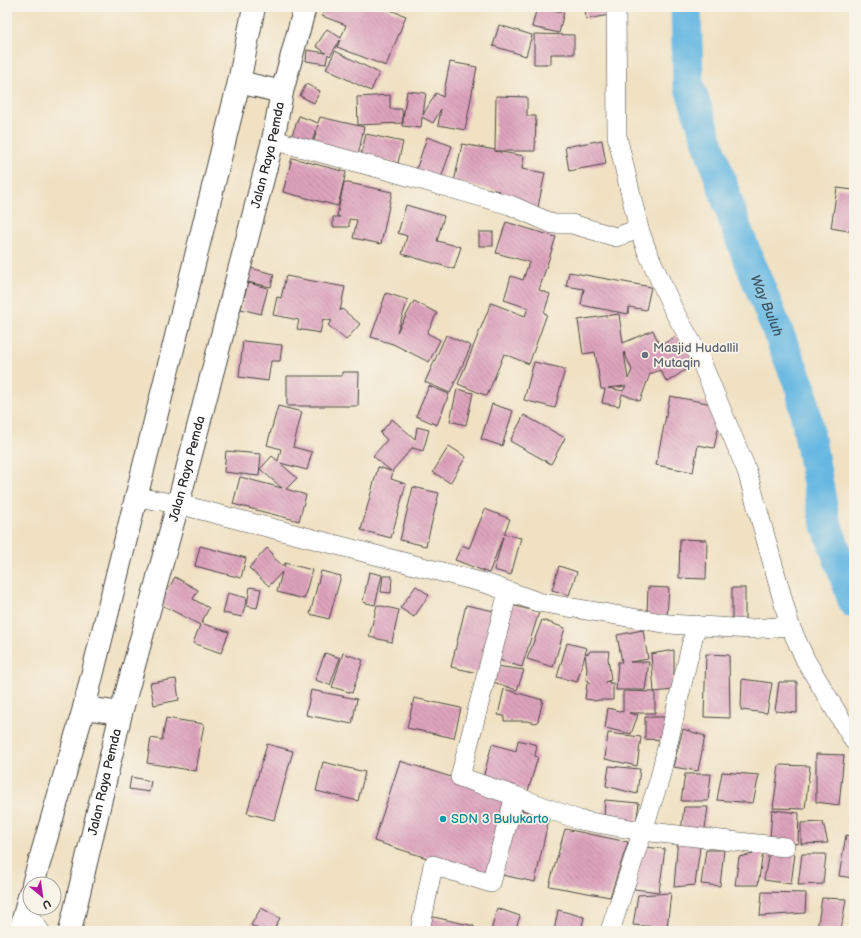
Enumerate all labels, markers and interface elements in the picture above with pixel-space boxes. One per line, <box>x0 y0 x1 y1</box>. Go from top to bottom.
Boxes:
street label: Jalan Raya Pemda <box>248 100 288 210</box>
water label: Way Buluh <box>747 272 787 339</box>
place label: Masjid Hudallil Mutaqin <box>653 340 738 371</box>
marker: Masjid Hudallil Mutaqin <box>640 350 650 360</box>
street label: Jalan Raya Pemda <box>166 414 209 523</box>
street label: Jalan Raya Pemda <box>85 727 125 837</box>
place label: SDN 3 Bulukarto <box>451 811 549 827</box>
marker: SDN 3 Bulukarto <box>438 814 448 824</box>
north arrow <box>22 876 62 916</box>
text: U <box>40 897 53 912</box>

